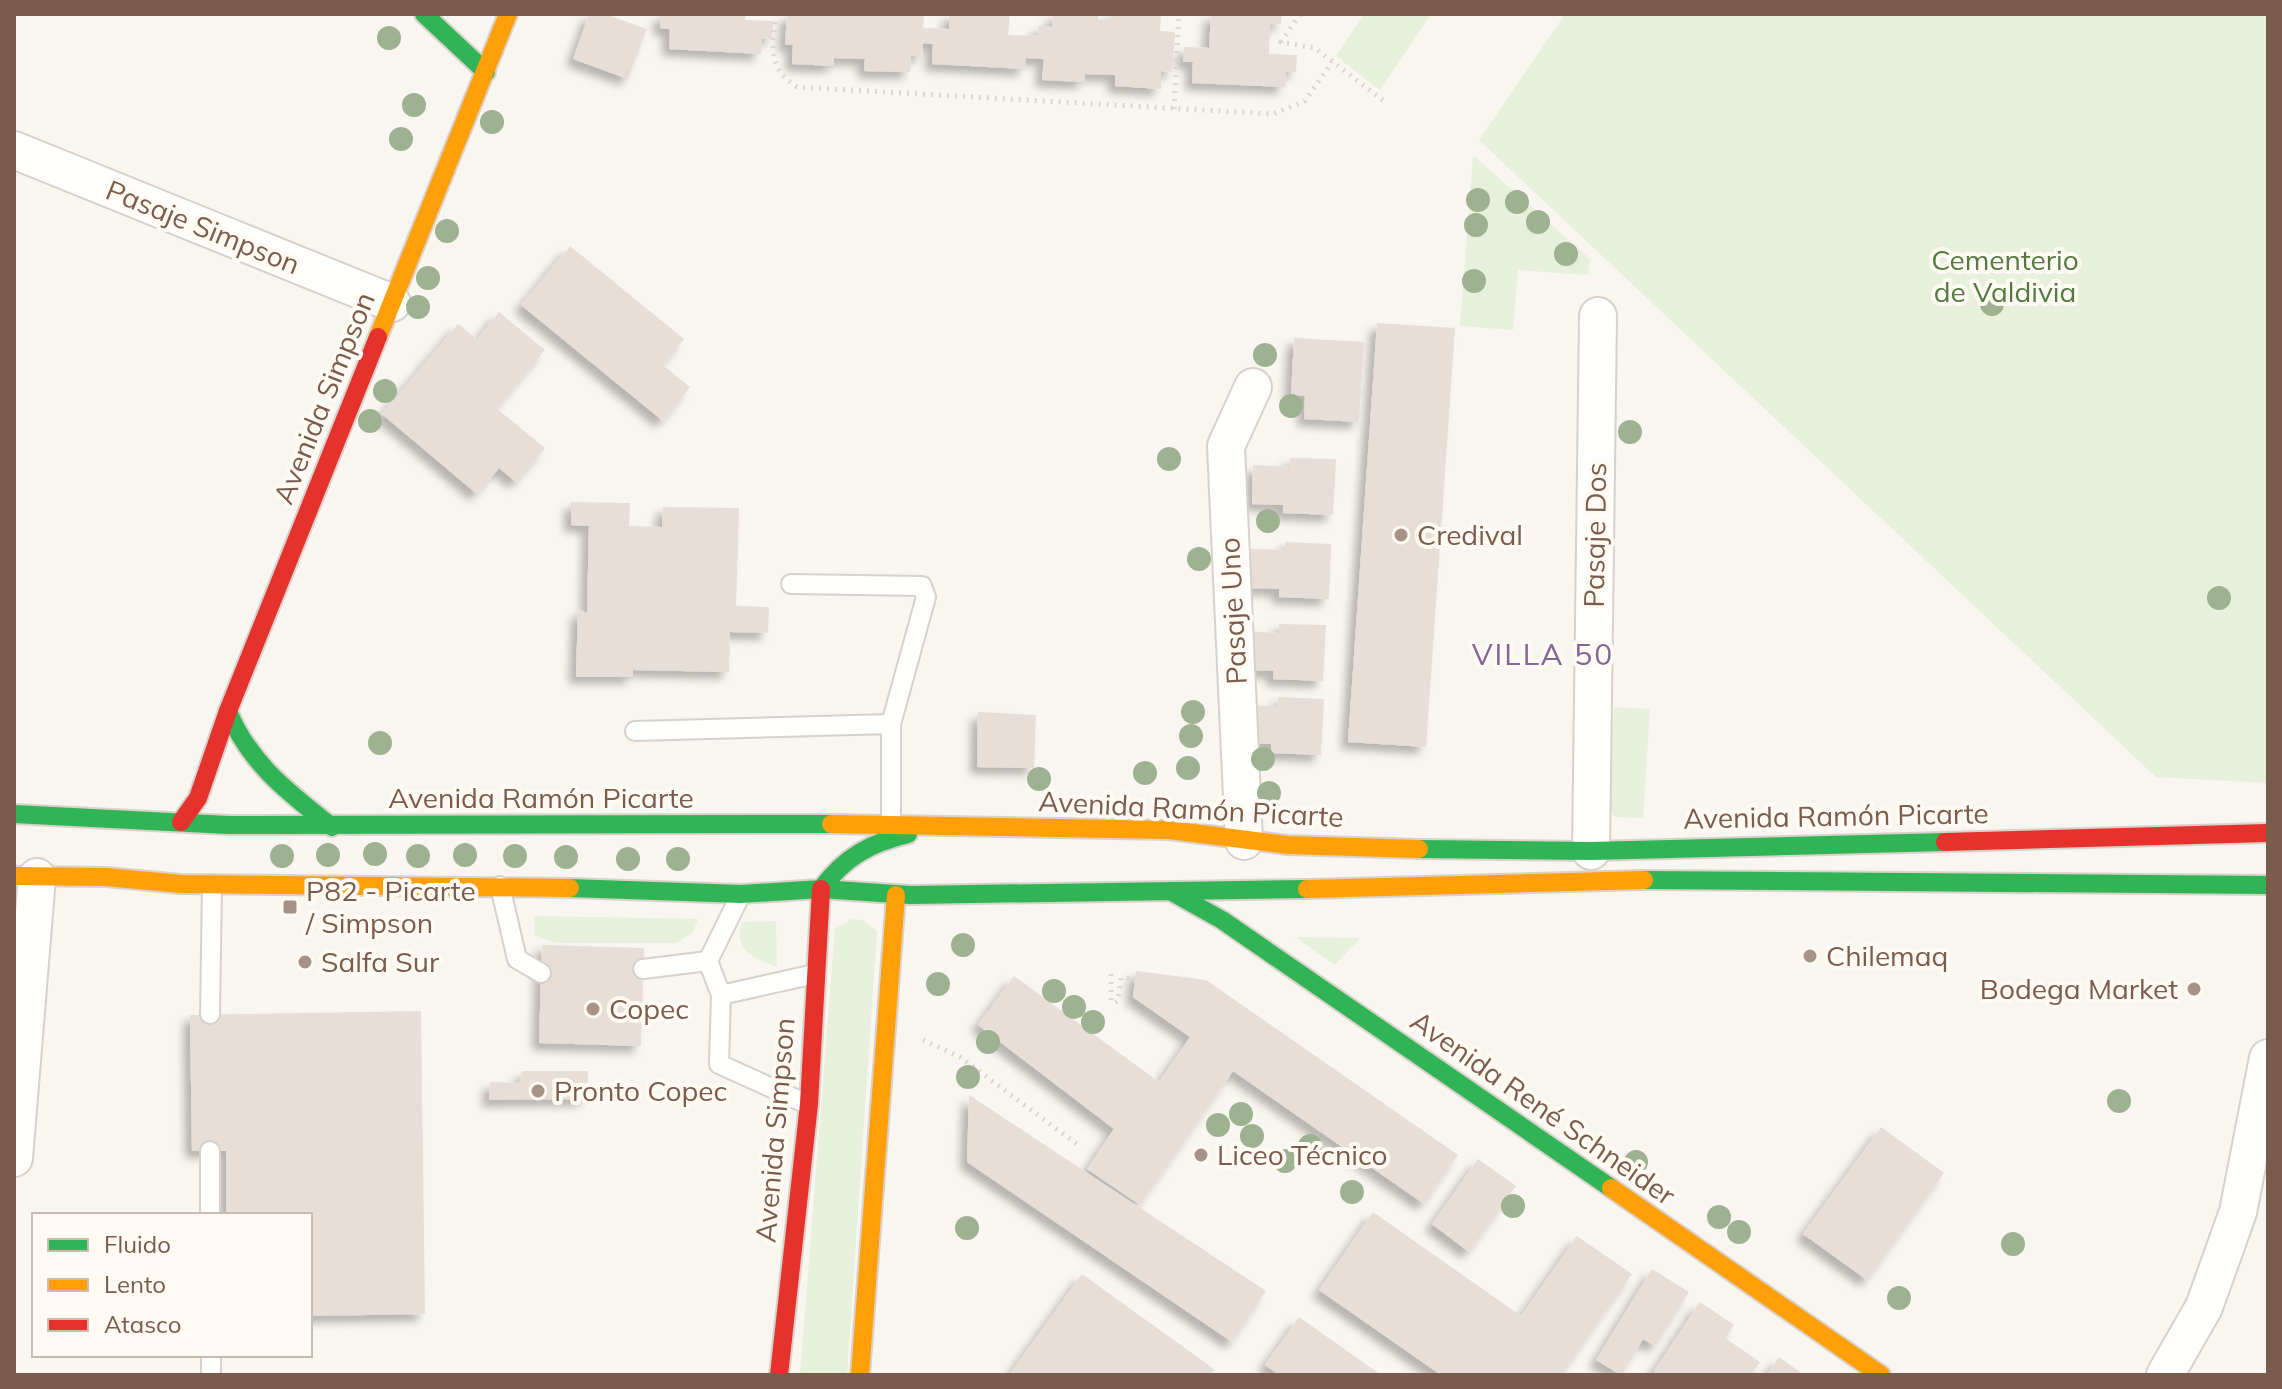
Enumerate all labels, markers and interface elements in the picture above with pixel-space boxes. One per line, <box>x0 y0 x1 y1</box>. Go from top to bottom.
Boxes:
street label: Pasaje Simpson <box>101 172 305 281</box>
park label: Cementerio de Valdivia <box>1931 242 2079 309</box>
street label: Avenida Simpson <box>265 287 382 509</box>
street label: Pasaje Dos <box>1576 462 1613 608</box>
place label: Credival <box>1417 517 1523 552</box>
marker: Credival <box>1392 526 1410 544</box>
street label: Pasaje Uno <box>1211 537 1254 685</box>
district label: VILLA 50 <box>1472 635 1614 673</box>
street label: Avenida Ramón Picarte <box>388 780 694 815</box>
street label: Avenida Ramón Picarte <box>1038 783 1344 834</box>
street label: Avenida Ramón Picarte <box>1683 795 1989 836</box>
place label: P82 - Picarte / Simpson <box>305 873 476 940</box>
marker: P82 - Picarte / Simpson <box>281 898 299 916</box>
place label: Chilemaq <box>1826 938 1948 973</box>
place label: Salfa Sur <box>321 944 440 979</box>
marker: Chilemaq <box>1801 947 1819 965</box>
marker: Salfa Sur <box>296 953 314 971</box>
place label: Bodega Market <box>1980 971 2178 1006</box>
marker: Bodega Market <box>2185 980 2203 998</box>
place label: Copec <box>609 991 689 1026</box>
marker: Copec <box>584 1000 602 1018</box>
street label: Avenida René Schneider <box>1404 1003 1683 1213</box>
street label: Avenida Simpson <box>747 1016 802 1244</box>
place label: Pronto Copec <box>554 1073 727 1108</box>
marker: Pronto Copec <box>529 1082 547 1100</box>
place label: Liceo Técnico <box>1217 1137 1388 1172</box>
marker: Liceo Técnico <box>1192 1146 1210 1164</box>
legend <box>32 1213 312 1357</box>
text: Fluido <box>104 1229 171 1259</box>
text: Lento <box>104 1269 166 1299</box>
text: Atasco <box>104 1309 181 1339</box>

